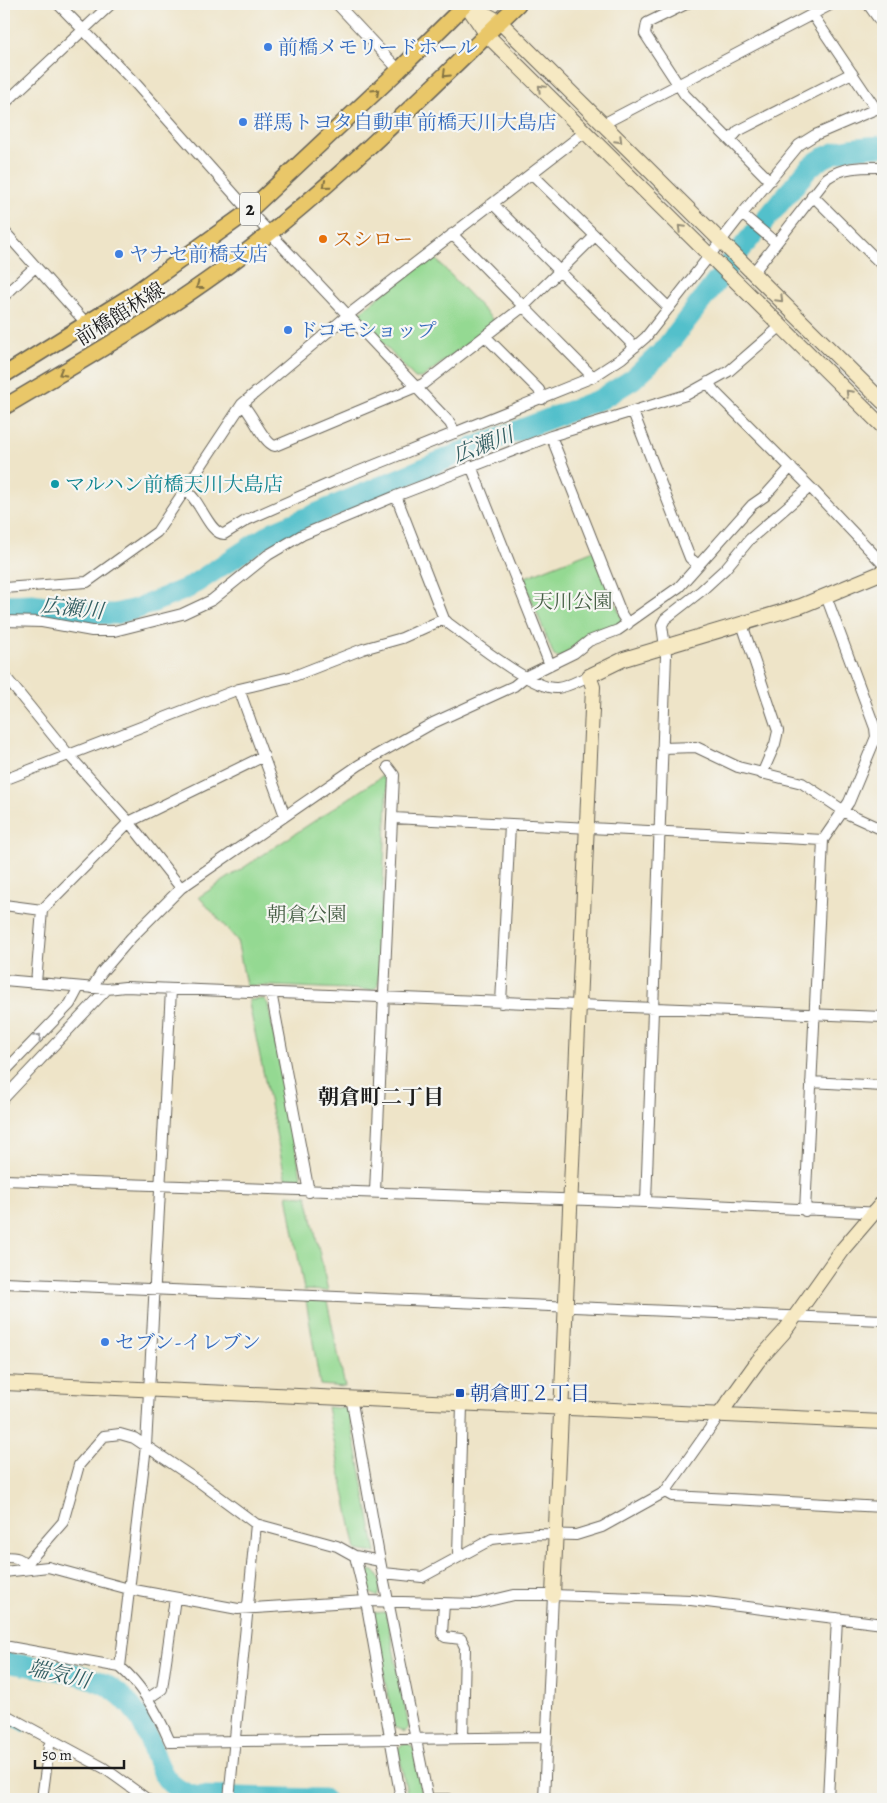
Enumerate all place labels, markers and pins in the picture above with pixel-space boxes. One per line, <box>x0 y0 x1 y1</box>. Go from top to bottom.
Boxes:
place label: 前橋メモリードホール <box>278 34 478 61</box>
marker: 前橋メモリードホール <box>262 41 274 53</box>
place label: 群馬トヨタ自動車 前橋天川大島店 <box>253 109 557 136</box>
marker: 群馬トヨタ自動車 前橋天川大島店 <box>237 116 249 128</box>
place label: スシロー <box>333 226 413 253</box>
marker: スシロー <box>317 233 329 245</box>
place label: ヤナセ前橋支店 <box>129 241 269 268</box>
marker: ヤナセ前橋支店 <box>113 248 125 260</box>
place label: ドコモショップ <box>298 317 437 344</box>
marker: ドコモショップ <box>282 324 294 336</box>
place label: マルハン前橋天川大島店 <box>65 471 284 498</box>
marker: マルハン前橋天川大島店 <box>49 478 61 490</box>
place label: セブン-イレブン <box>115 1329 261 1356</box>
marker: セブン-イレブン <box>99 1336 111 1348</box>
place label: 朝倉町２丁目 <box>470 1380 590 1407</box>
marker: 朝倉町２丁目 <box>454 1387 466 1399</box>

